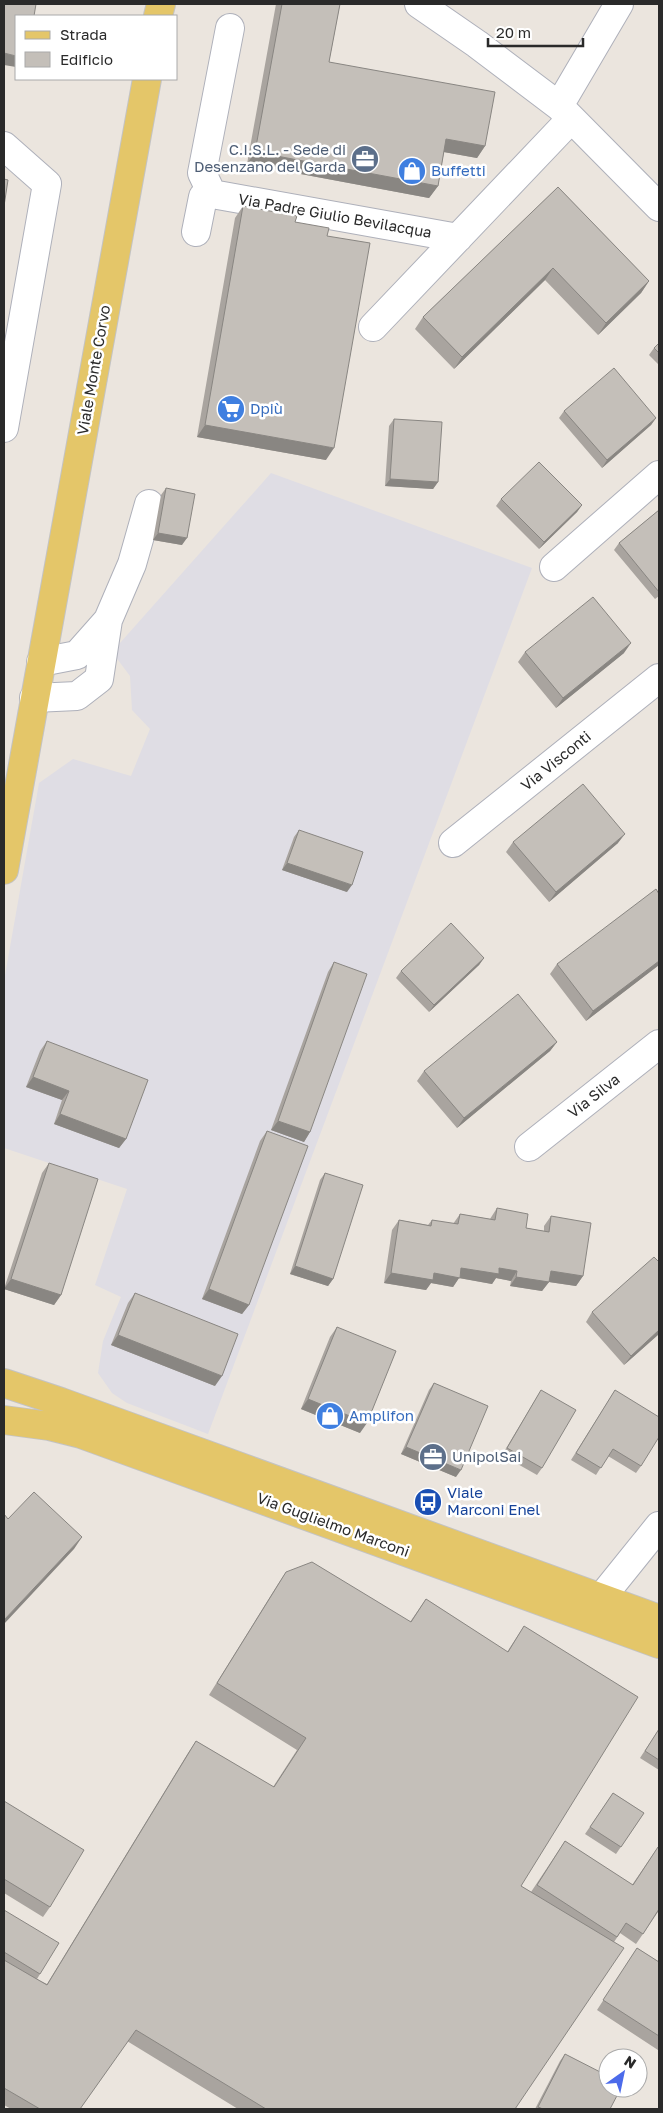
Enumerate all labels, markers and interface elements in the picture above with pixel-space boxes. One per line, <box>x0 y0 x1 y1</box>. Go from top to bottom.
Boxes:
legend <box>15 15 178 80</box>
scale bar <box>488 15 583 47</box>
text: 20 m <box>496 23 531 41</box>
text: Strada <box>60 25 107 43</box>
text: Edificio <box>60 50 113 68</box>
place label: C.I.S.L. - Sede di Desenzano del Garda <box>194 140 346 175</box>
office icon: C.I.S.L. - Sede di Desenzano del Garda <box>350 144 380 174</box>
shop icon: Buffetti <box>397 156 427 186</box>
place label: Buffetti <box>431 161 486 179</box>
street label: Via Padre Giulio Bevilacqua <box>237 189 433 241</box>
street label: Viale Monte Corvo <box>73 303 113 436</box>
supermarket icon: Dpiù <box>216 394 246 424</box>
place label: Dpiù <box>250 399 283 417</box>
street label: Via Visconti <box>517 727 594 794</box>
street label: Via Silva <box>564 1069 623 1121</box>
shop icon: Amplifon <box>315 1401 345 1431</box>
place label: Amplifon <box>349 1406 414 1424</box>
office icon: UnipolSai <box>418 1442 448 1472</box>
place label: UnipolSai <box>452 1447 521 1465</box>
place label: Viale Marconi Enel <box>447 1483 540 1518</box>
bus stop icon: Viale Marconi Enel <box>413 1487 443 1517</box>
street label: Via Guglielmo Marconi <box>255 1488 412 1560</box>
north arrow <box>598 2048 648 2098</box>
text: N <box>621 2052 639 2072</box>

